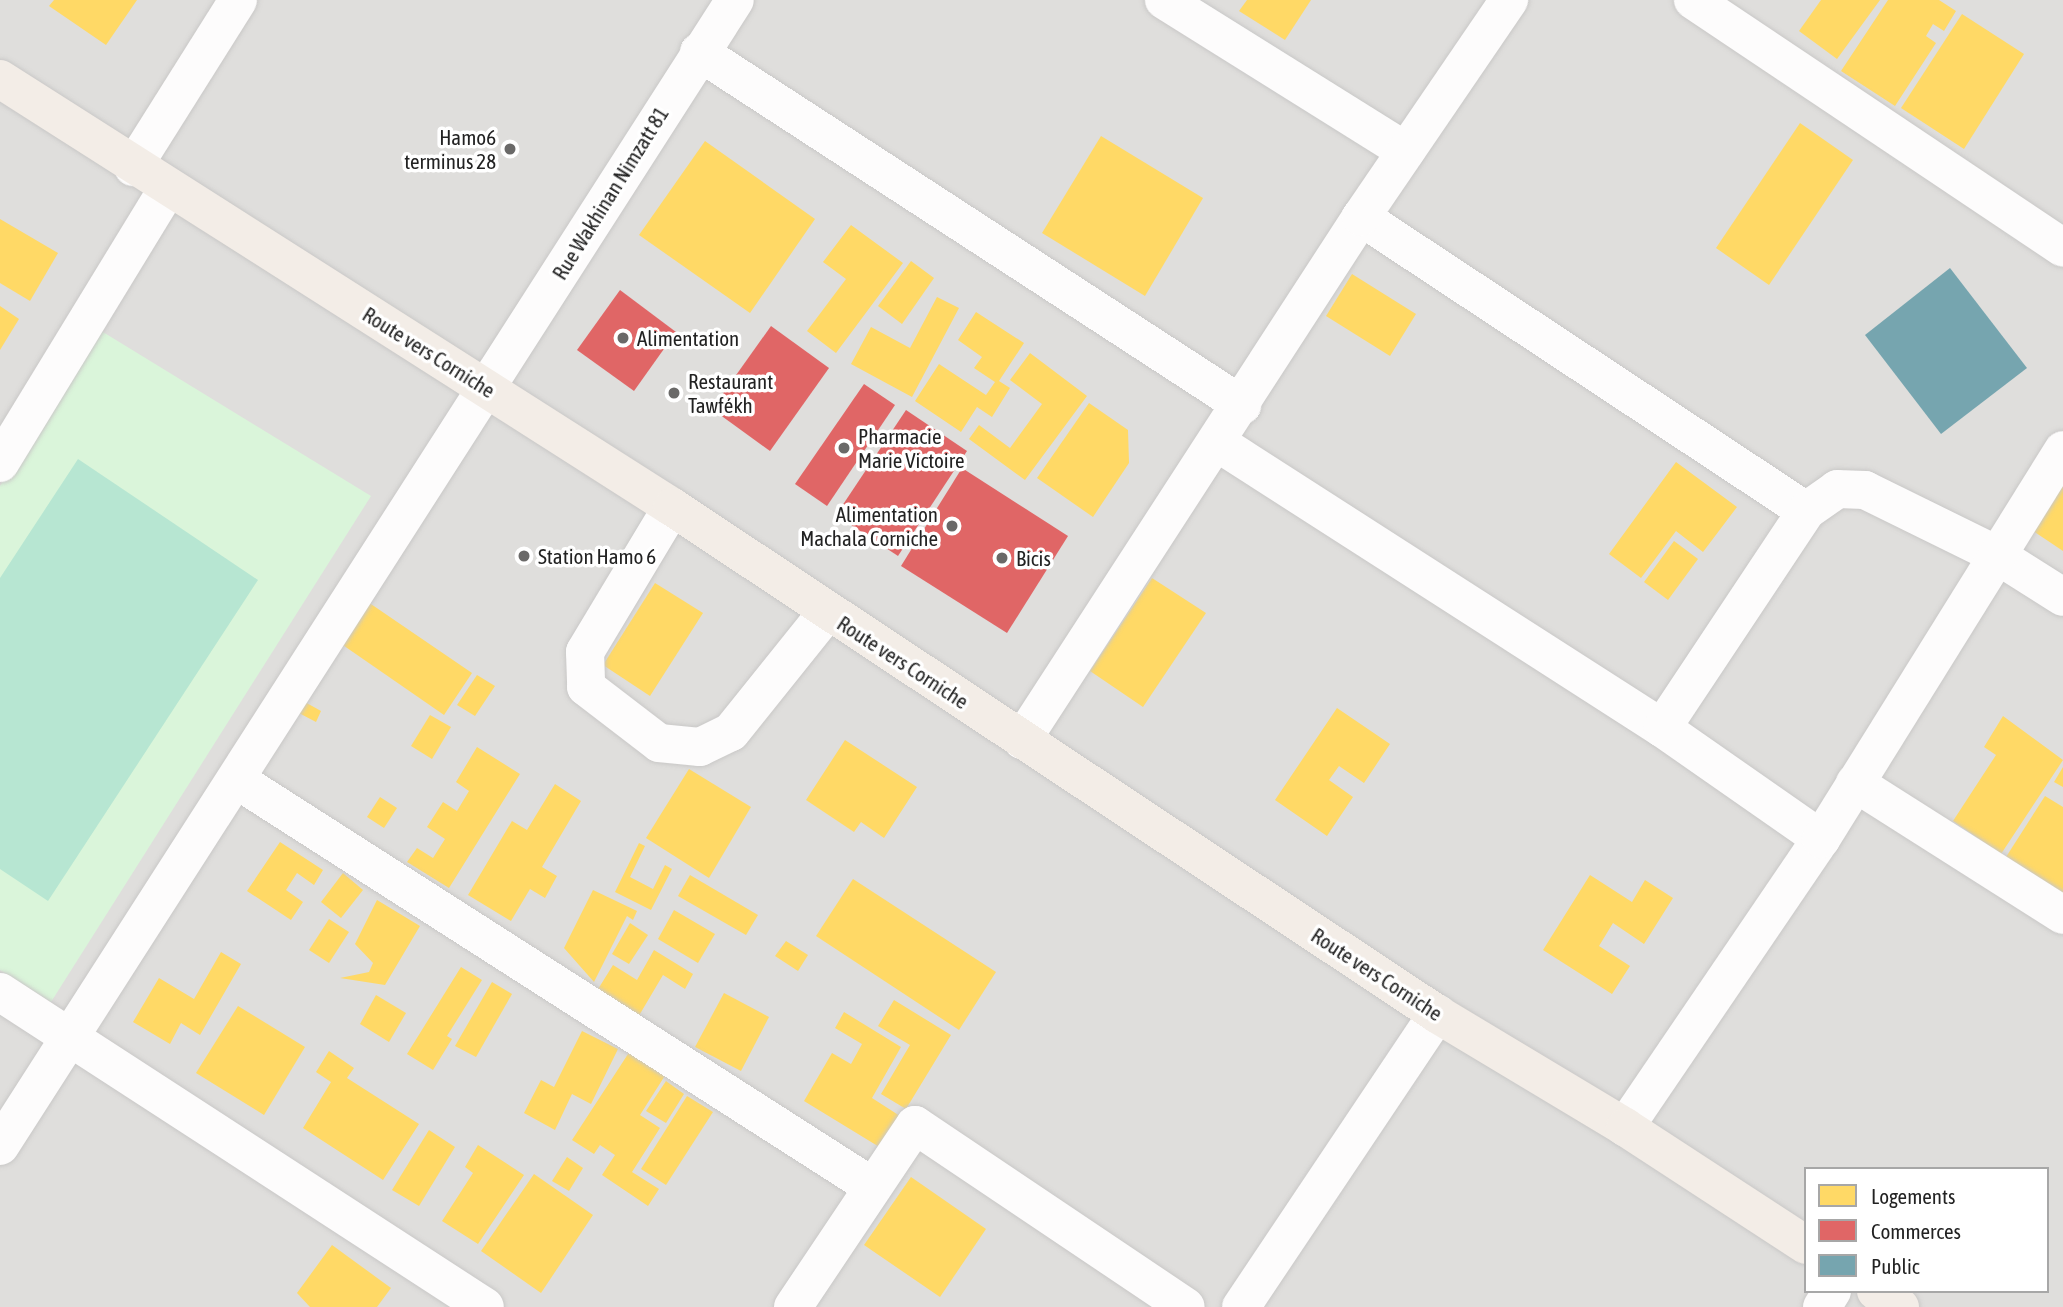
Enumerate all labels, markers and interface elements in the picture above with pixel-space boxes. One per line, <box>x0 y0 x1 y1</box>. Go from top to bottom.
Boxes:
street label: Rue Wakhinan Nimzatt 81 <box>547 102 673 284</box>
place label: Hamo6 terminus 28 <box>404 124 496 174</box>
marker: Hamo6 terminus 28 <box>502 141 518 157</box>
street label: Route vers Corniche <box>358 301 500 403</box>
place label: Alimentation <box>637 325 739 351</box>
marker: Alimentation <box>615 330 631 346</box>
place label: Restaurant Tawfékh <box>688 368 773 418</box>
marker: Restaurant Tawfékh <box>666 385 682 401</box>
place label: Pharmacie Marie Victoire <box>858 423 964 473</box>
marker: Pharmacie Marie Victoire <box>836 440 852 456</box>
place label: Alimentation Machala Corniche <box>800 501 938 551</box>
marker: Alimentation Machala Corniche <box>944 518 960 534</box>
place label: Station Hamo 6 <box>538 543 656 569</box>
place label: Bicis <box>1016 545 1051 571</box>
marker: Station Hamo 6 <box>516 548 532 564</box>
marker: Bicis <box>994 550 1010 566</box>
street label: Route vers Corniche <box>833 610 973 714</box>
street label: Route vers Corniche <box>1307 922 1447 1026</box>
legend <box>1804 1167 2049 1293</box>
text: Logements <box>1871 1184 1955 1208</box>
text: Commerces <box>1871 1219 1961 1243</box>
text: Public <box>1871 1254 1920 1278</box>

